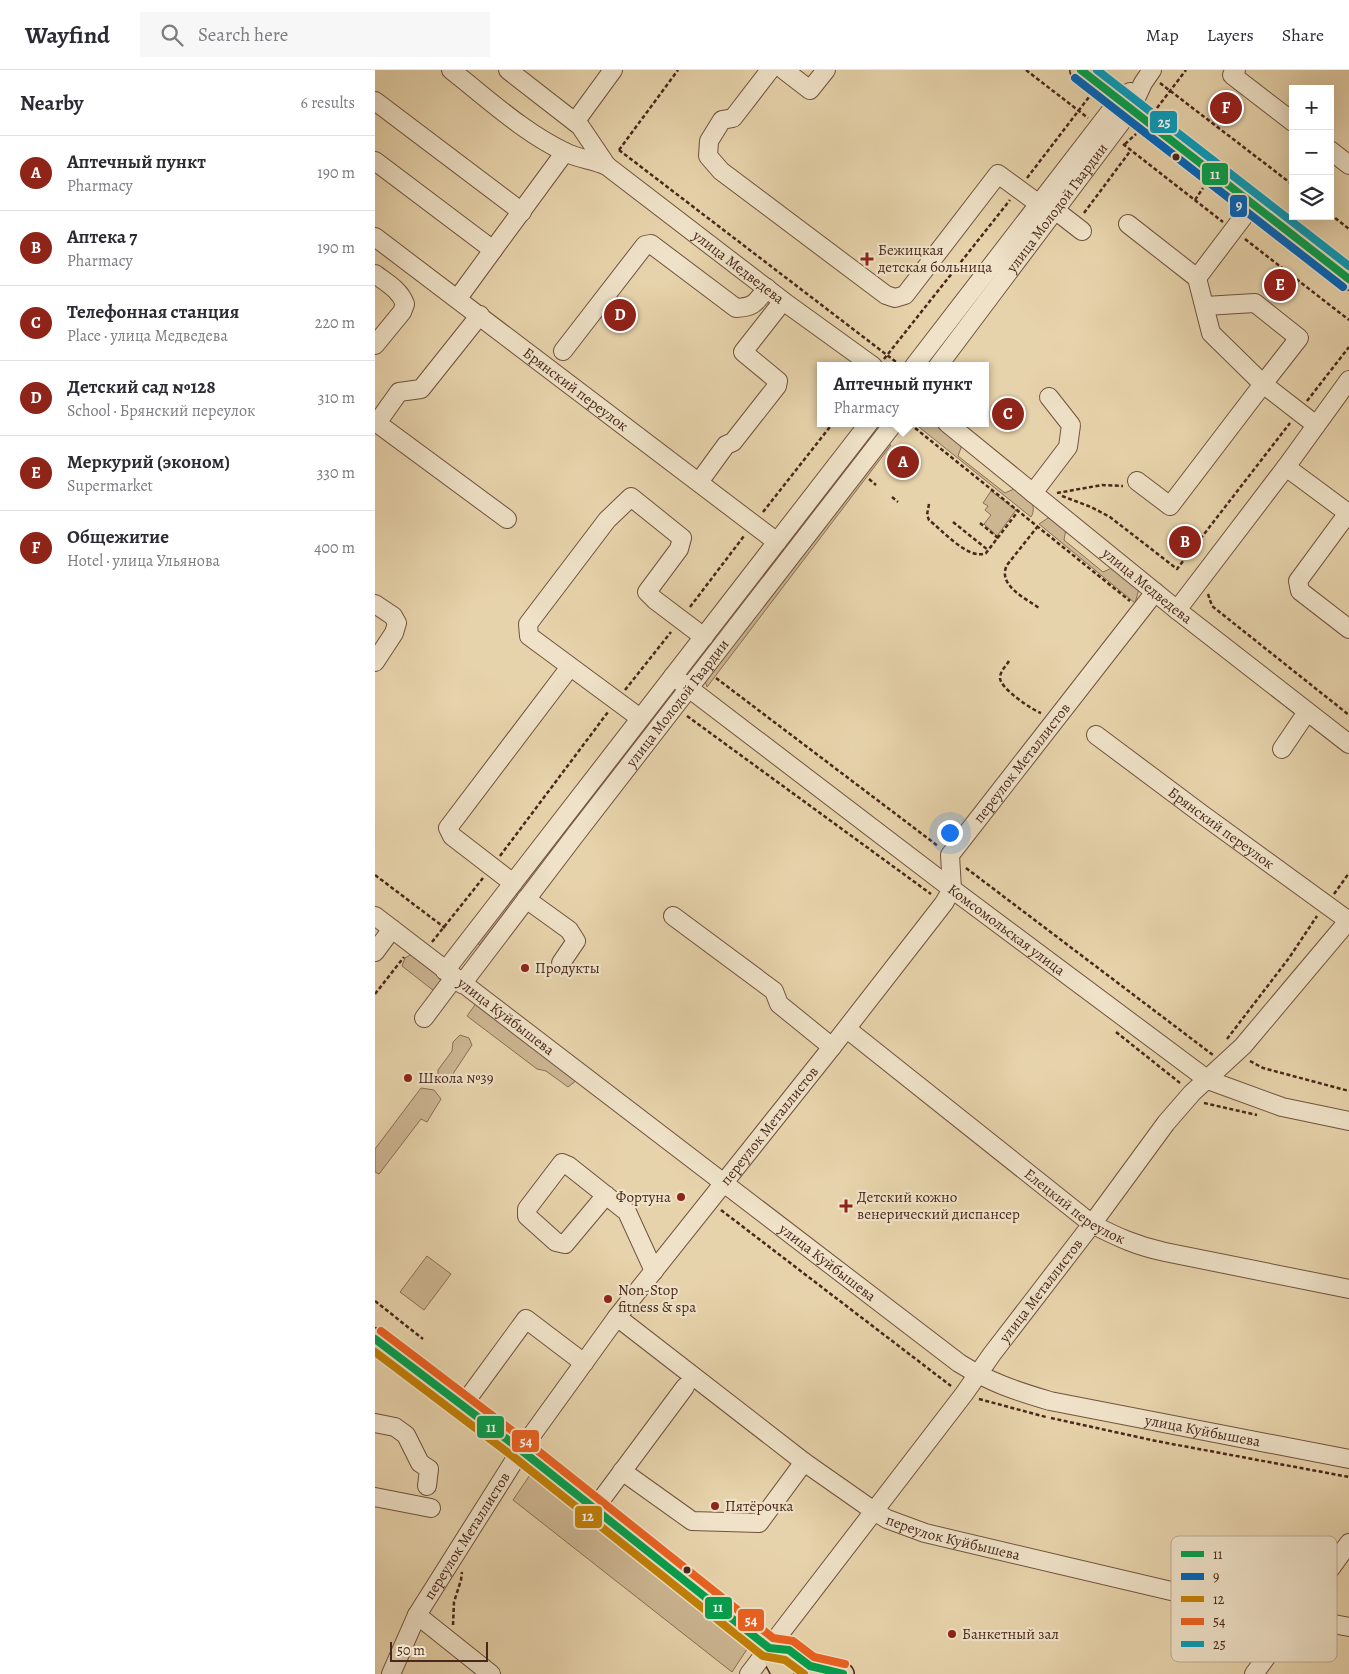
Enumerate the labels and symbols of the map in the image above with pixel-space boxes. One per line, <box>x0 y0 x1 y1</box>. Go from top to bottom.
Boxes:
pin: F <box>1210 89 1242 127</box>
line badge: 25 <box>1149 110 1178 134</box>
text: 25 <box>1158 113 1170 132</box>
street label: улица Молодой Гвардии <box>1001 139 1112 277</box>
unlabelled marker <box>1171 152 1181 162</box>
line badge: 11 <box>1201 162 1229 186</box>
text: 11 <box>1210 165 1220 184</box>
line badge: 9 <box>1229 194 1248 218</box>
text: 9 <box>1236 196 1243 215</box>
street label: улица Медведева <box>688 225 789 308</box>
place label: Бежицкая детская больница <box>877 240 992 277</box>
marker: Бежицкая детская больница <box>860 252 874 266</box>
pin: E <box>1264 266 1296 304</box>
pin: D <box>604 296 636 334</box>
street label: Брянский переулок <box>519 343 633 436</box>
pin: C <box>992 395 1024 433</box>
pin: A <box>887 443 919 481</box>
pin: B <box>1169 523 1201 561</box>
street label: улица Медведева <box>1097 543 1196 628</box>
street label: улица Молодой Гвардии <box>621 635 733 772</box>
street label: переулок Металлистов <box>969 699 1075 827</box>
street label: Брянский переулок <box>1164 782 1279 874</box>
your location <box>937 820 963 846</box>
street label: Комсомольская улица <box>944 879 1069 980</box>
place label: Продукты <box>535 958 600 978</box>
marker: Продукты <box>519 962 531 974</box>
street label: улица Куйбышева <box>453 972 559 1060</box>
street label: переулок Металлистов <box>716 1062 823 1190</box>
place label: Школа №39 <box>418 1068 494 1088</box>
marker: Школа №39 <box>402 1072 414 1084</box>
street label: Елецкий переулок <box>1020 1164 1128 1249</box>
place label: Фортуна <box>616 1187 671 1207</box>
place label: Детский кожно венерический диспансер <box>857 1187 1020 1224</box>
marker: Фортуна <box>675 1191 687 1203</box>
marker: Детский кожно венерический диспансер <box>839 1199 853 1213</box>
street label: улица Куйбышева <box>774 1218 880 1306</box>
street label: улица Металлистов <box>994 1235 1087 1347</box>
place label: Non-Stop fitness & spa <box>618 1280 696 1317</box>
marker: Non-Stop fitness & spa <box>602 1293 614 1305</box>
street label: улица Куйбышева <box>1142 1409 1262 1452</box>
line badge: 11 <box>476 1415 505 1439</box>
text: 11 <box>486 1418 496 1437</box>
line badge: 54 <box>511 1429 540 1453</box>
text: 54 <box>520 1432 533 1451</box>
street label: переулок Металлистов <box>419 1468 515 1603</box>
place label: Пятёрочка <box>725 1496 794 1516</box>
marker: Пятёрочка <box>709 1500 721 1512</box>
line badge: 12 <box>574 1505 603 1529</box>
text: 12 <box>582 1507 594 1526</box>
street label: переулок Куйбышева <box>883 1509 1022 1565</box>
legend <box>1171 1536 1337 1662</box>
text: 11 <box>1213 1545 1223 1564</box>
unlabelled marker <box>682 1565 692 1575</box>
text: 9 <box>1213 1567 1219 1586</box>
text: 12 <box>1213 1590 1225 1609</box>
line badge: 11 <box>704 1596 733 1620</box>
text: 11 <box>713 1598 723 1617</box>
line badge: 54 <box>737 1608 765 1632</box>
text: 54 <box>745 1611 758 1630</box>
text: 54 <box>1213 1612 1225 1631</box>
place label: Банкетный зал <box>962 1624 1059 1644</box>
marker: Банкетный зал <box>946 1628 958 1640</box>
text: 25 <box>1213 1635 1226 1654</box>
scale bar <box>390 1639 487 1662</box>

